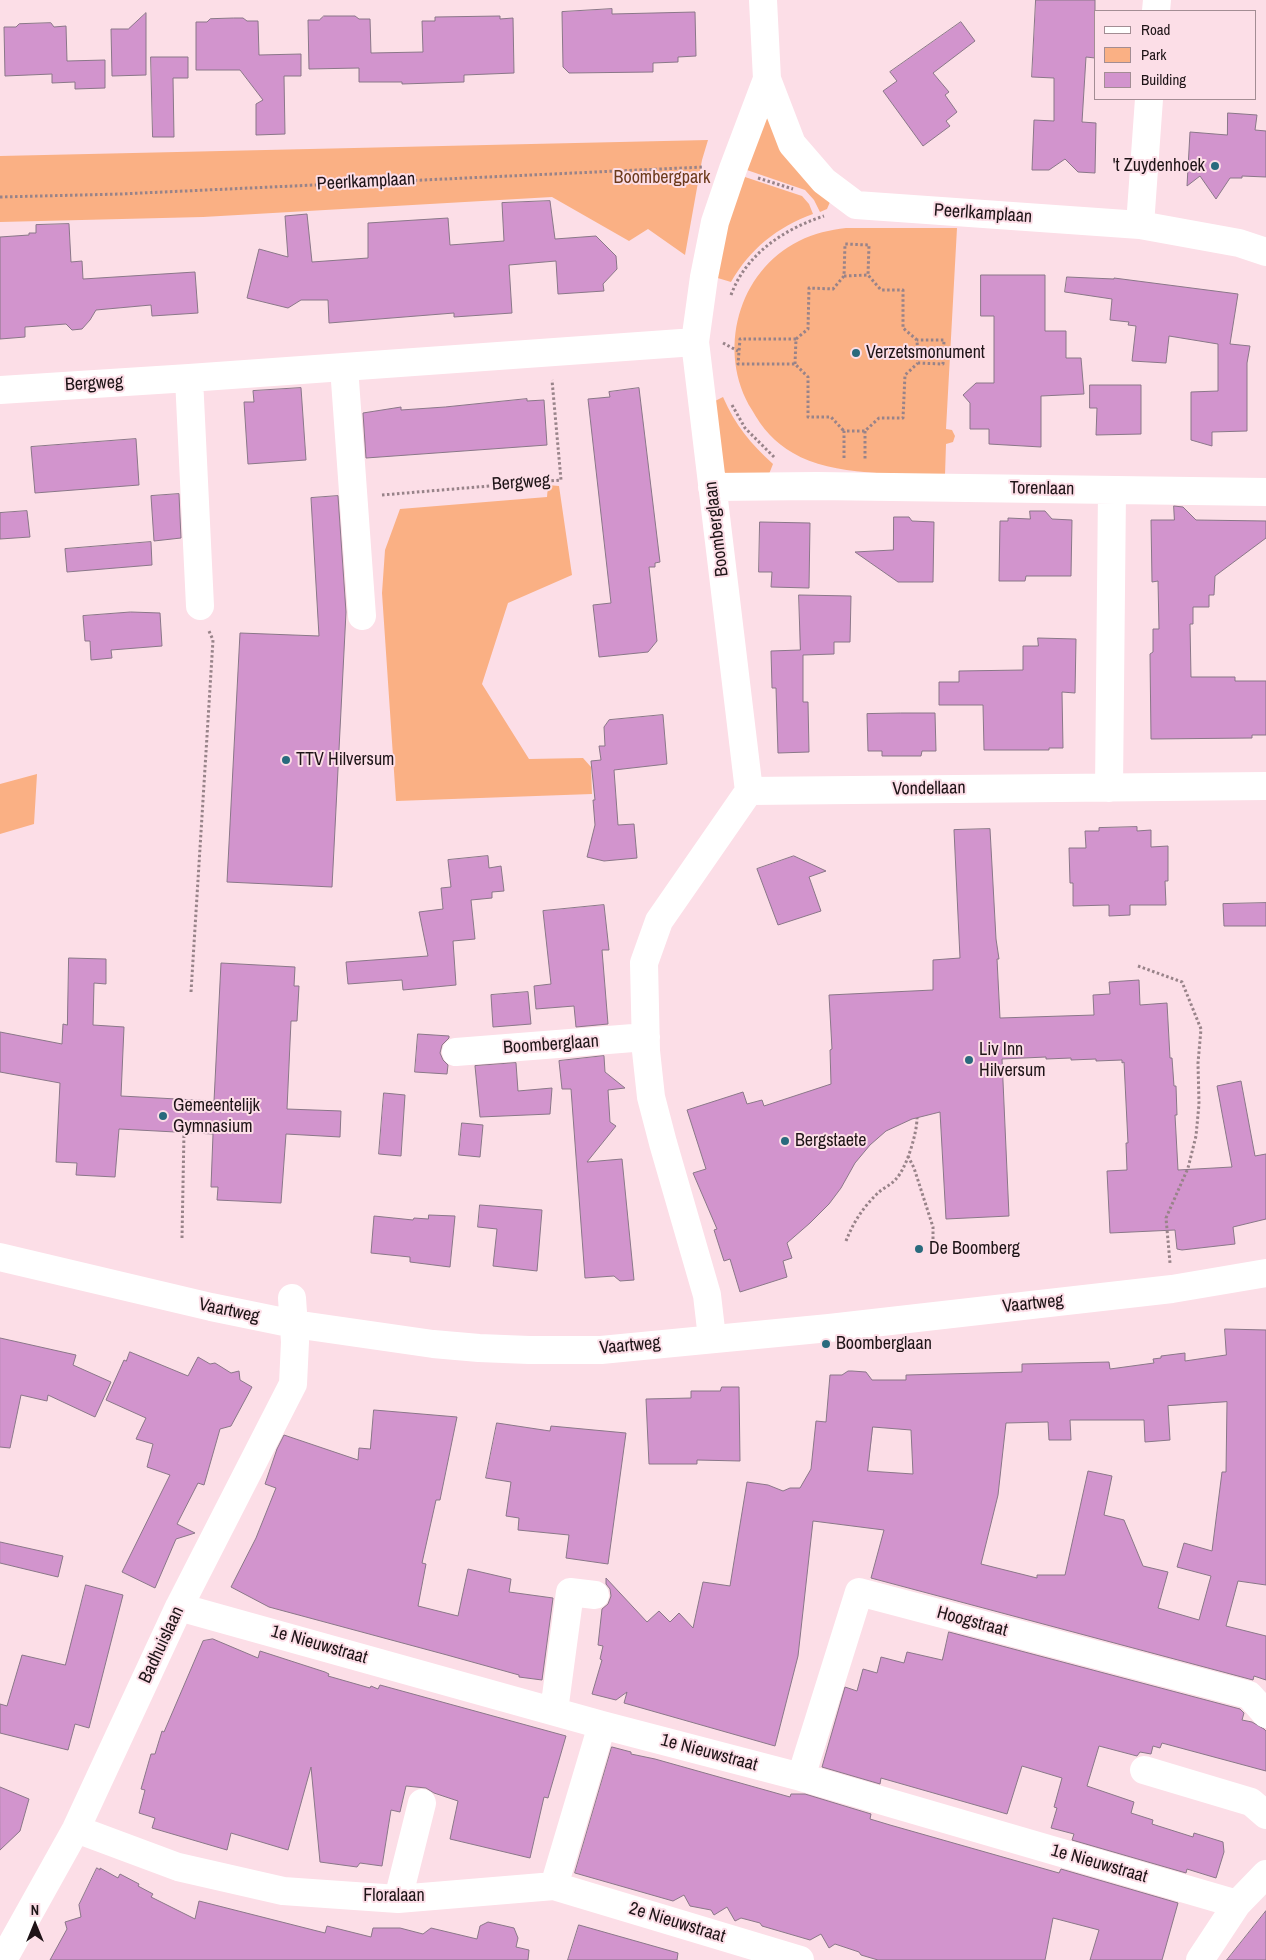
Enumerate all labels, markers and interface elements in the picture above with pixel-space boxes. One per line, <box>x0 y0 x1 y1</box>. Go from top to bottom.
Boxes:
legend <box>1094 10 1256 100</box>
text: Road <box>1141 19 1170 40</box>
text: Park <box>1141 44 1166 65</box>
text: Building <box>1141 69 1186 90</box>
place label: 't Zuydenhoek <box>1113 155 1205 177</box>
marker: 't Zuydenhoek <box>1209 160 1221 172</box>
park label: Boombergpark <box>614 167 710 189</box>
street label: Peerlkamplaan <box>316 169 416 195</box>
street label: Peerlkamplaan <box>933 200 1033 228</box>
place label: Verzetsmonument <box>866 342 985 364</box>
marker: Verzetsmonument <box>850 347 862 359</box>
street label: Bergweg <box>64 372 124 396</box>
street label: Bergweg <box>491 470 551 496</box>
street label: Torenlaan <box>1009 478 1075 500</box>
street label: Boomberglaan <box>700 480 734 578</box>
place label: TTV Hilversum <box>296 749 394 771</box>
marker: TTV Hilversum <box>280 754 292 766</box>
street label: Vondellaan <box>892 778 966 800</box>
street label: Boomberglaan <box>502 1031 600 1059</box>
place label: Liv Inn Hilversum <box>979 1039 1045 1082</box>
marker: Liv Inn Hilversum <box>963 1054 975 1066</box>
place label: Gemeentelijk Gymnasium <box>173 1095 260 1138</box>
marker: Gemeentelijk Gymnasium <box>157 1110 169 1122</box>
place label: Bergstaete <box>795 1130 866 1152</box>
marker: Bergstaete <box>779 1135 791 1147</box>
place label: De Boomberg <box>929 1238 1020 1260</box>
marker: De Boomberg <box>913 1243 925 1255</box>
street label: Vaartweg <box>1001 1290 1065 1318</box>
street label: Vaartweg <box>197 1294 261 1328</box>
street label: Vaartweg <box>599 1333 661 1359</box>
place label: Boomberglaan <box>836 1333 932 1355</box>
marker: Boomberglaan <box>820 1338 832 1350</box>
street label: Hoogstraat <box>934 1602 1010 1642</box>
street label: Badhuislaan <box>135 1603 189 1687</box>
street label: 1e Nieuwstraat <box>268 1621 370 1669</box>
street label: 1e Nieuwstraat <box>658 1730 760 1776</box>
street label: 1e Nieuwstraat <box>1048 1840 1150 1888</box>
street label: Floralaan <box>363 1885 425 1907</box>
street label: 2e Nieuwstraat <box>626 1898 728 1948</box>
north arrow <box>10 1900 60 1950</box>
text: N <box>31 1901 39 1919</box>

